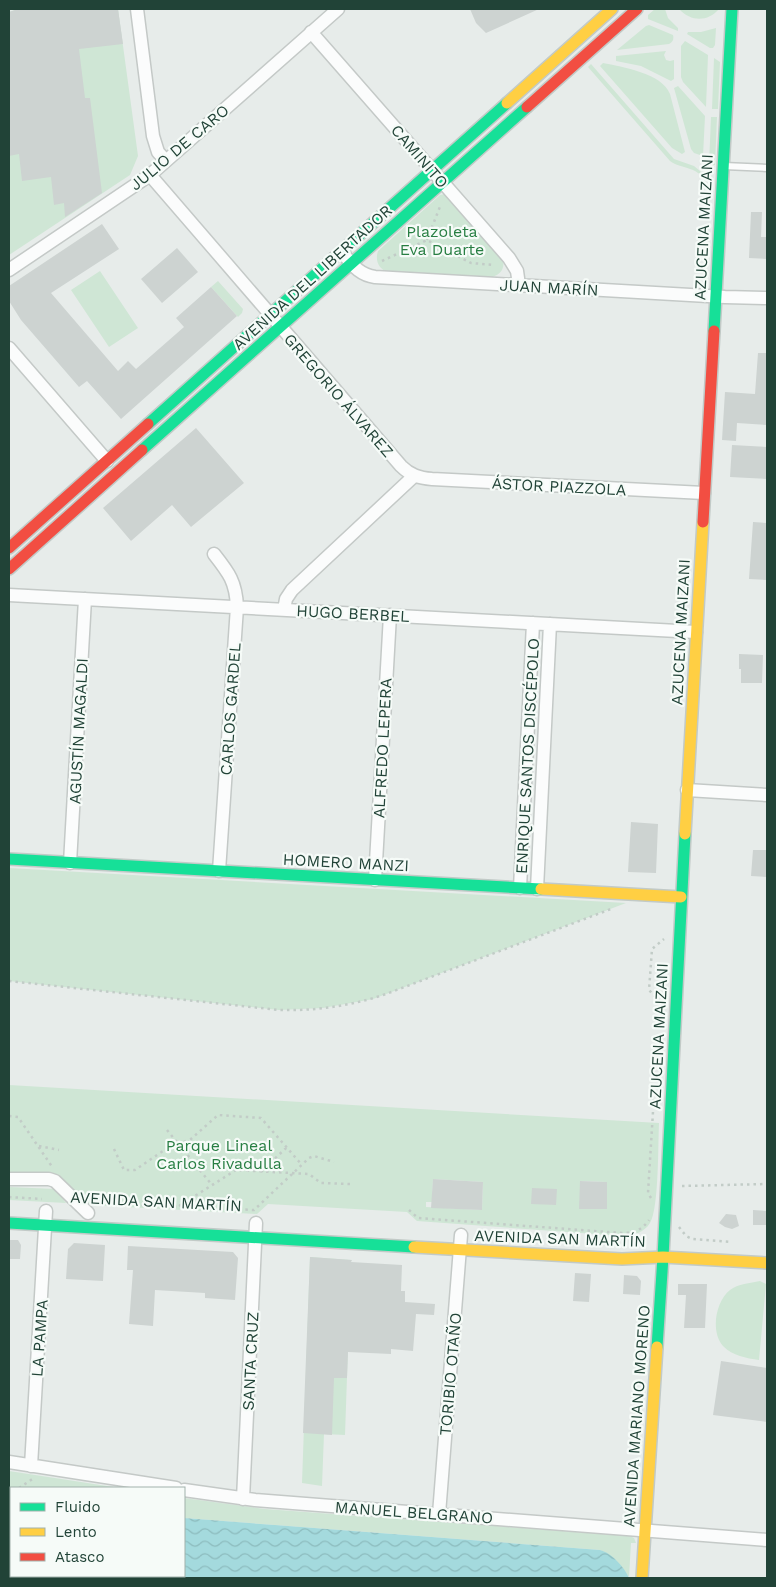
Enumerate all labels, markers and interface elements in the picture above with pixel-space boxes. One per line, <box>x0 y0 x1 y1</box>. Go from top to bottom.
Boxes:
street label: JULIO DE CARO <box>126 100 233 194</box>
street label: CAMINITO <box>387 121 452 192</box>
street label: AZUCENA MAIZANI <box>690 153 717 301</box>
street label: AVENIDA DEL LIBERTADOR <box>229 201 396 354</box>
park label: Plazoleta Eva Duarte <box>400 222 484 259</box>
street label: JUAN MARÍN <box>499 275 599 300</box>
street label: GREGORIO ÁLVAREZ <box>280 330 397 461</box>
street label: ÁSTOR PIAZZOLA <box>491 473 627 500</box>
street label: AZUCENA MAIZANI <box>667 558 694 706</box>
street label: HUGO BERBEL <box>296 601 411 626</box>
street label: ENRIQUE SANTOS DISCÉPOLO <box>512 638 543 875</box>
street label: CARLOS GARDEL <box>216 642 245 776</box>
street label: AGUSTÍN MAGALDI <box>65 657 92 805</box>
street label: ALFREDO LEPERA <box>369 677 396 819</box>
street label: HOMERO MANZI <box>282 850 410 875</box>
street label: AZUCENA MAIZANI <box>645 962 672 1110</box>
park label: Parque Lineal Carlos Rivadulla <box>156 1136 282 1173</box>
street label: AVENIDA SAN MARTÍN <box>70 1188 242 1215</box>
street label: AVENIDA SAN MARTÍN <box>474 1226 646 1251</box>
street label: LA PAMPA <box>27 1298 52 1377</box>
street label: AVENIDA MARIANO MORENO <box>619 1304 654 1528</box>
street label: SANTA CRUZ <box>238 1311 263 1411</box>
street label: TORIBIO OTAÑO <box>436 1312 465 1436</box>
legend <box>10 1487 185 1577</box>
street label: MANUEL BELGRANO <box>334 1497 494 1528</box>
text: Fluido <box>55 1498 100 1516</box>
text: Lento <box>55 1523 97 1541</box>
text: Atasco <box>55 1548 104 1566</box>

